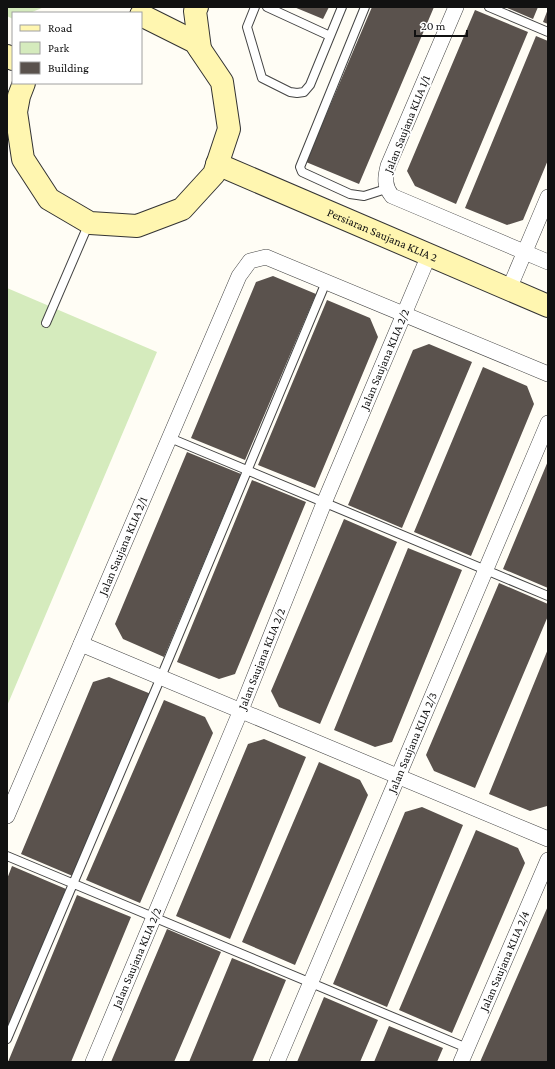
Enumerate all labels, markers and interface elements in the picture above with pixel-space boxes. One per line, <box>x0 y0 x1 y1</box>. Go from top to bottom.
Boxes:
legend <box>12 12 142 84</box>
scale bar <box>415 12 467 38</box>
text: 20 m <box>421 19 446 33</box>
text: Road <box>48 21 73 35</box>
text: Park <box>48 41 70 55</box>
text: Building <box>48 61 89 75</box>
street label: Jalan Saujana KLIA 1/1 <box>381 73 433 176</box>
street label: Persiaran Saujana KLIA 2 <box>325 205 440 265</box>
street label: Jalan Saujana KLIA 2/2 <box>357 307 412 413</box>
street label: Jalan Saujana KLIA 2/1 <box>95 494 150 598</box>
street label: Jalan Saujana KLIA 2/2 <box>235 606 288 712</box>
street label: Jalan Saujana KLIA 2/3 <box>385 690 440 796</box>
street label: Jalan Saujana KLIA 2/2 <box>109 905 164 1011</box>
street label: Jalan Saujana KLIA 2/4 <box>476 909 532 1014</box>

